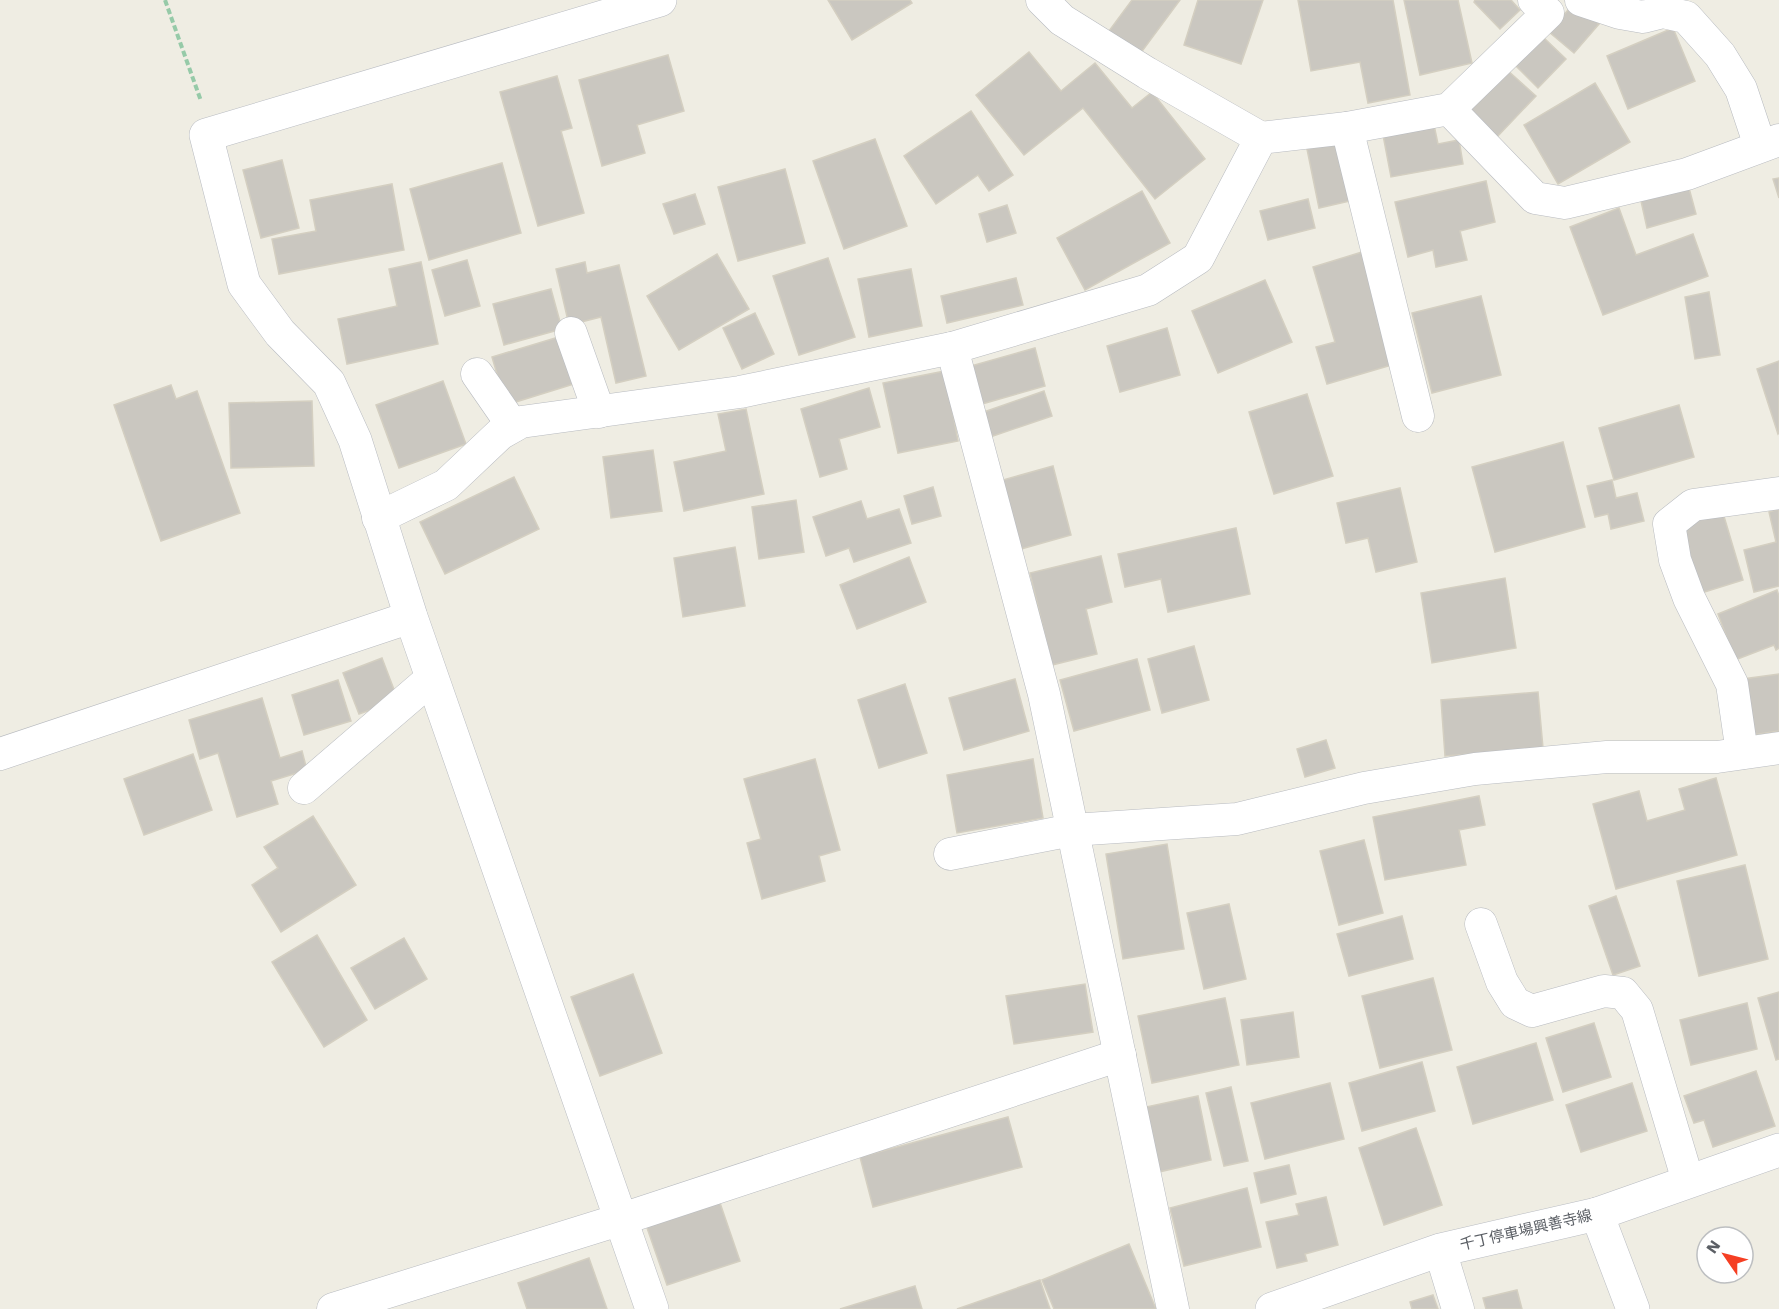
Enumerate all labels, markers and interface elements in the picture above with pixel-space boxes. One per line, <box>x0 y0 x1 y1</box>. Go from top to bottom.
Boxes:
street label: 千丁停車場興善寺線 <box>1458 1206 1594 1254</box>
north arrow <box>1695 1225 1755 1285</box>
text: N <box>1702 1236 1724 1257</box>

